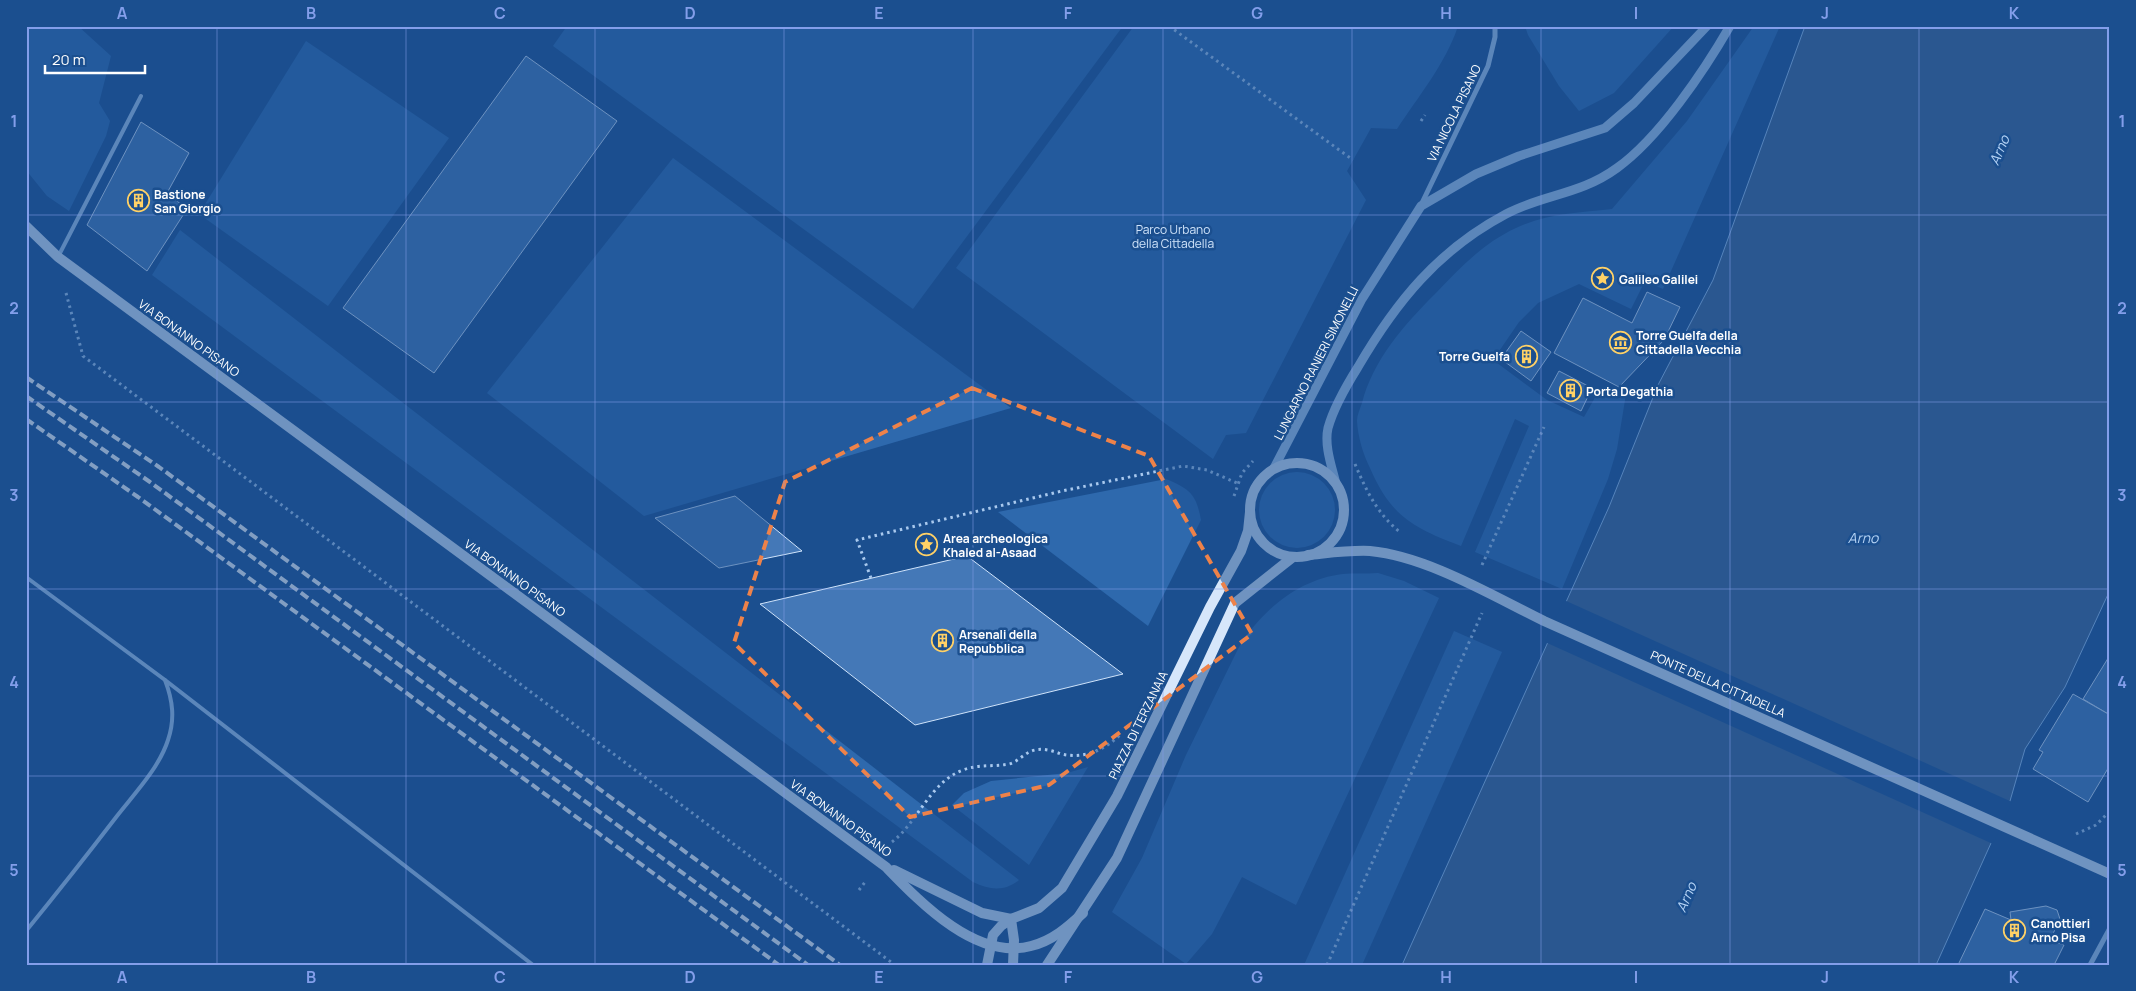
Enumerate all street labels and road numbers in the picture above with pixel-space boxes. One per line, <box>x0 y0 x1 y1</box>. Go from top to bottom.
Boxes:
street label: VIA NICOLA PISANO <box>1423 61 1485 165</box>
street label: LUNGARNO RANIERI SIMONELLI <box>1270 283 1362 443</box>
street label: VIA BONANNO PISANO <box>135 295 243 381</box>
street label: VIA BONANNO PISANO <box>461 535 569 621</box>
street label: PONTE DELLA CITTADELLA <box>1648 646 1789 722</box>
street label: PIAZZA DI TERZANAIA <box>1104 668 1172 782</box>
street label: VIA BONANNO PISANO <box>787 775 895 861</box>

